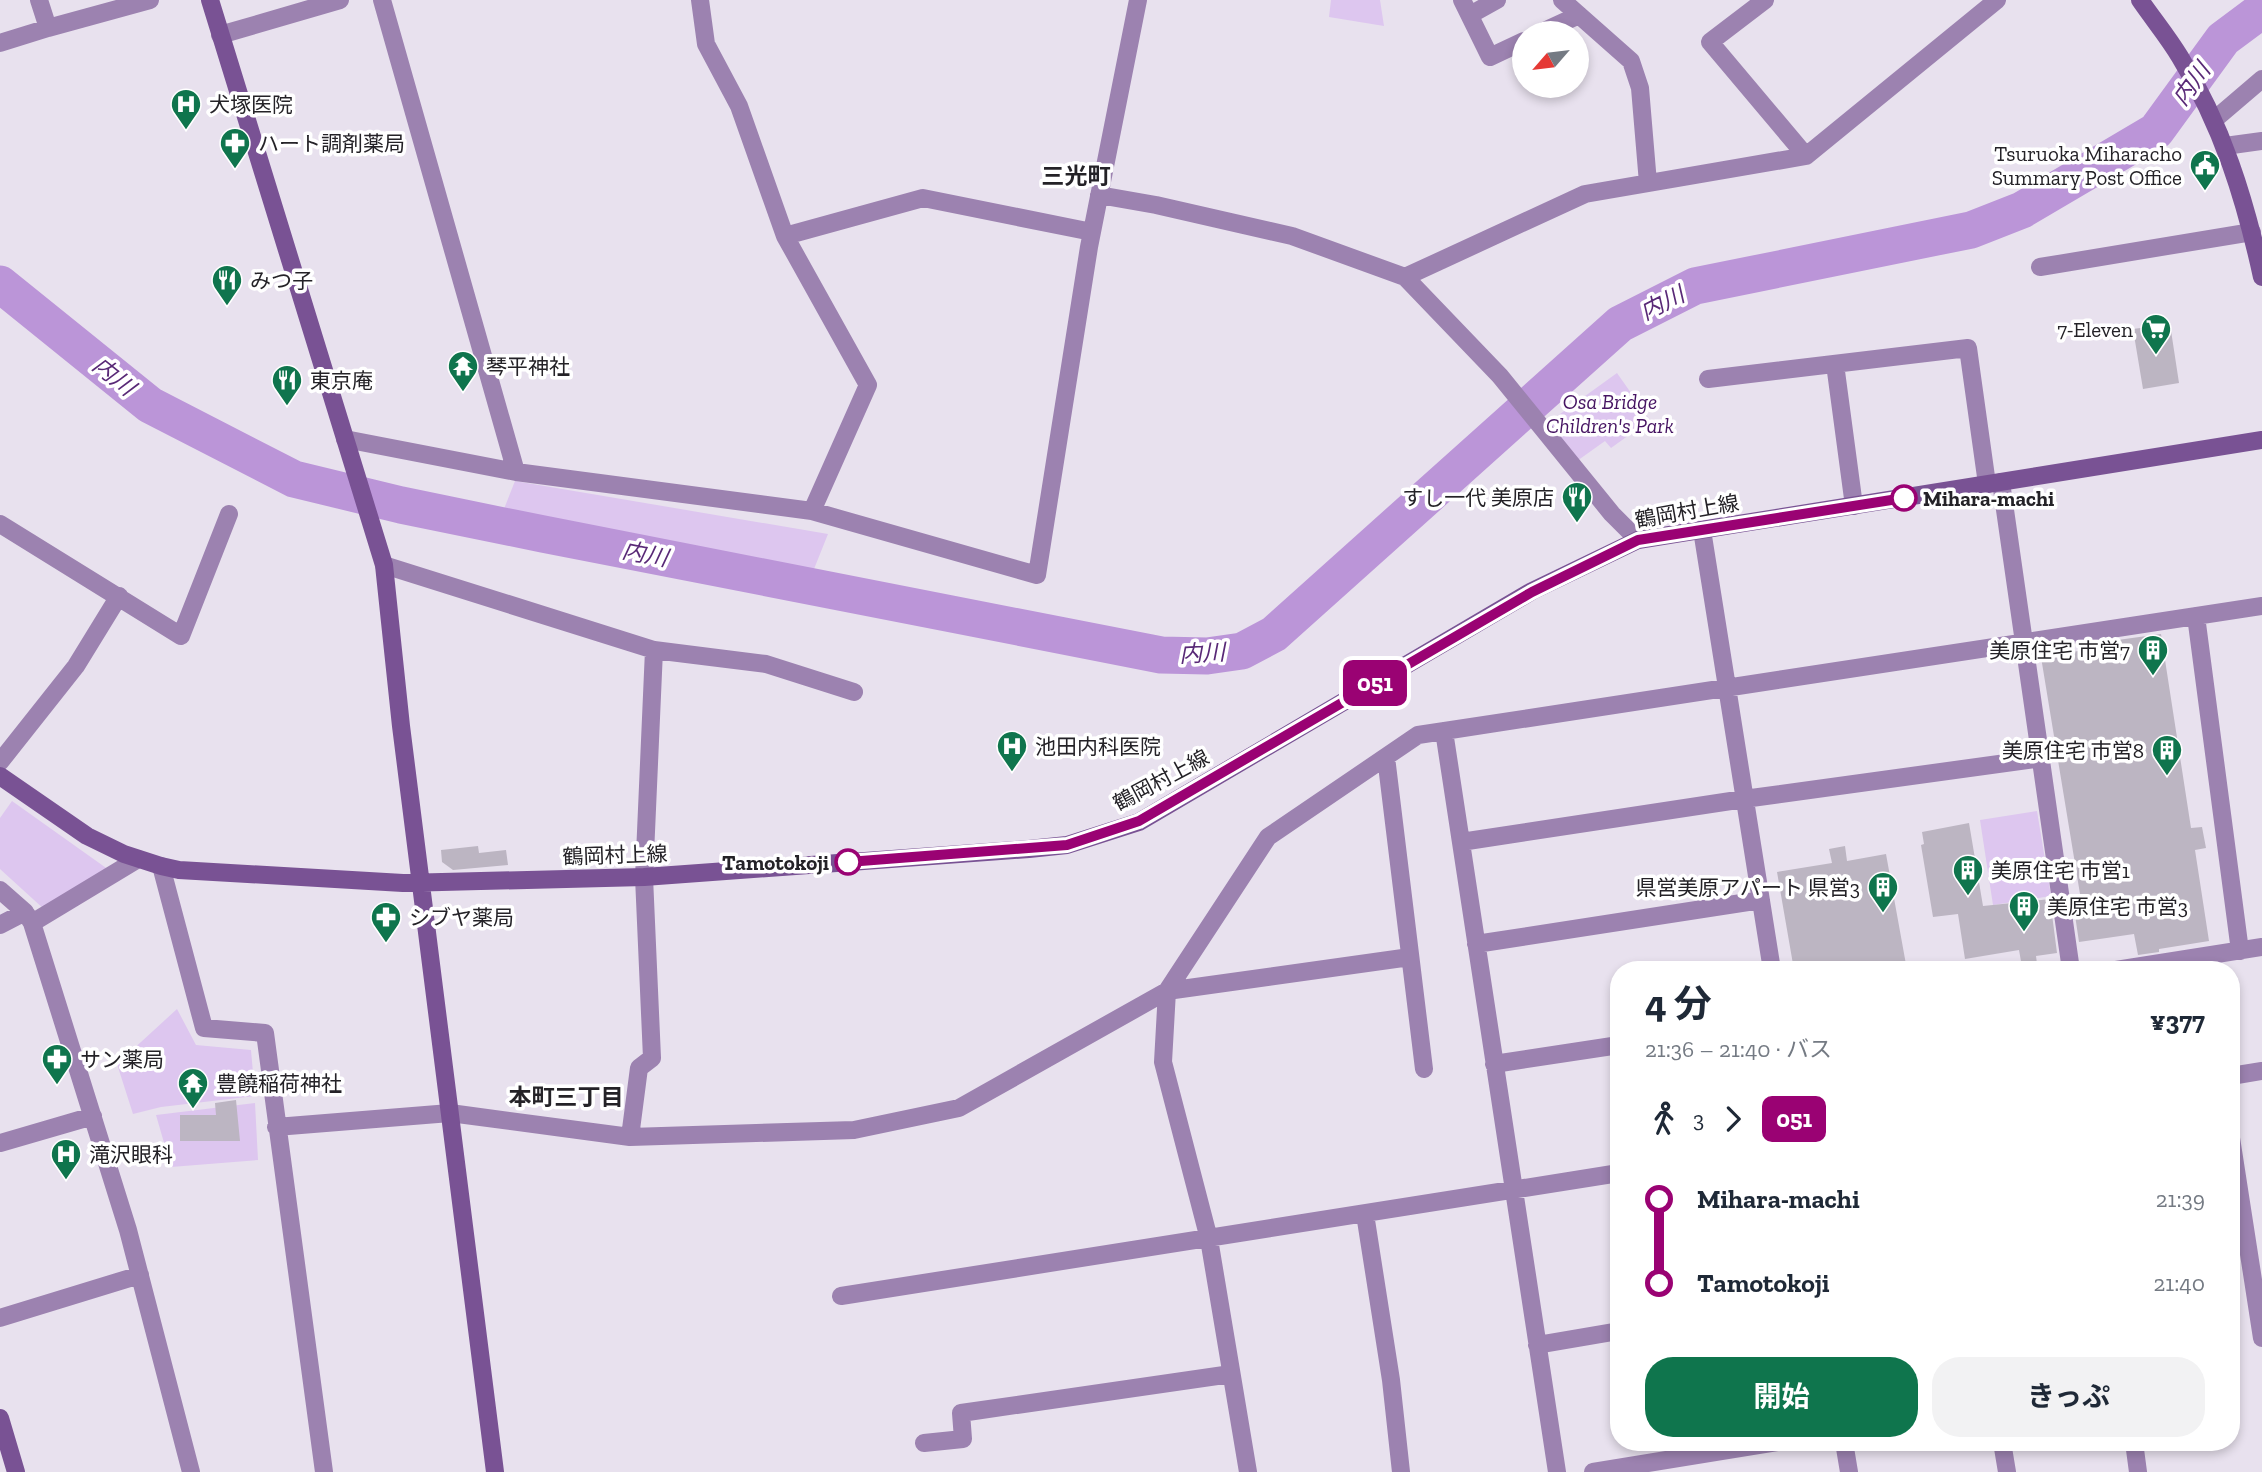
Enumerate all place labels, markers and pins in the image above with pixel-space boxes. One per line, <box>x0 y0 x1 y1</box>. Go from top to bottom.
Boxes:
hospital icon: 犬塚医院 <box>169 87 203 131</box>
place label: 犬塚医院 <box>209 92 293 117</box>
pharmacy icon: ハート調剤薬局 <box>218 126 252 170</box>
place label: ハート調剤薬局 <box>258 131 405 156</box>
place label: Tsuruoka Miharacho Summary Post Office <box>1992 141 2182 190</box>
public building icon: Tsuruoka Miharacho Summary Post Office <box>2188 148 2222 192</box>
restaurant icon: みつ子 <box>210 263 244 307</box>
place label: みつ子 <box>250 268 313 293</box>
supermarket icon: 7-Eleven <box>2139 312 2173 356</box>
place label: 7-Eleven <box>2057 317 2133 342</box>
temple icon: 琴平神社 <box>446 349 480 393</box>
place label: 琴平神社 <box>486 354 570 379</box>
restaurant icon: 東京庵 <box>270 363 304 407</box>
place label: 東京庵 <box>310 368 373 393</box>
restaurant icon: すし一代 美原店 <box>1560 480 1594 524</box>
place label: すし一代 美原店 <box>1402 485 1554 510</box>
marker: Mihara-machi <box>1891 485 1917 511</box>
place label: Mihara-machi <box>1923 486 2054 511</box>
building icon: 美原住宅 市営7 <box>2136 633 2170 677</box>
place label: 美原住宅 市営7 <box>1989 638 2130 663</box>
hospital icon: 池田内科医院 <box>995 729 1029 773</box>
building icon: 美原住宅 市営8 <box>2150 733 2184 777</box>
place label: 池田内科医院 <box>1035 734 1161 759</box>
place label: 美原住宅 市営8 <box>2002 738 2144 763</box>
marker: Tamotokoji <box>835 849 861 875</box>
place label: Tamotokoji <box>722 850 829 875</box>
building icon: 美原住宅 市営1 <box>1951 853 1985 897</box>
place label: 美原住宅 市営1 <box>1991 858 2130 883</box>
building icon: 県営美原アパート 県営3 <box>1866 870 1900 914</box>
place label: 県営美原アパート 県営3 <box>1635 875 1860 900</box>
building icon: 美原住宅 市営3 <box>2007 889 2041 933</box>
place label: 美原住宅 市営3 <box>2047 894 2188 919</box>
pharmacy icon: シブヤ薬局 <box>369 900 403 944</box>
place label: シブヤ薬局 <box>409 905 514 930</box>
pharmacy icon: サン薬局 <box>40 1042 74 1086</box>
place label: サン薬局 <box>80 1047 164 1072</box>
temple icon: 豊饒稲荷神社 <box>176 1066 210 1110</box>
place label: 豊饒稲荷神社 <box>216 1071 342 1096</box>
hospital icon: 滝沢眼科 <box>49 1137 83 1181</box>
place label: 滝沢眼科 <box>89 1142 173 1167</box>

